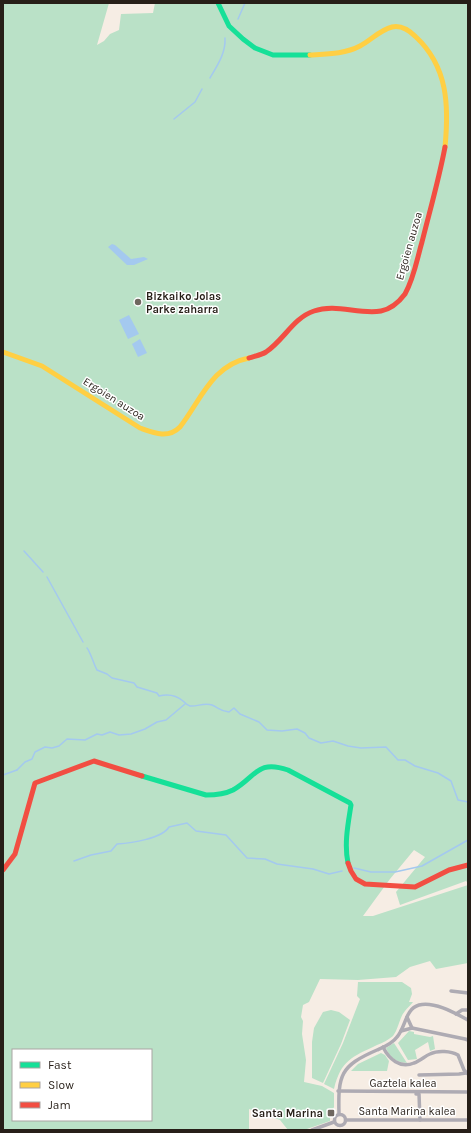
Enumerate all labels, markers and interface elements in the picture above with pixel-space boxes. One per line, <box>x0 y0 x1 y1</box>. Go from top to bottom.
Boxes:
street label: Ergoien auzoa <box>393 210 425 282</box>
place label: Bizkaiko Jolas Parke zaharra <box>146 290 221 316</box>
marker: Bizkaiko Jolas Parke zaharra <box>133 297 143 307</box>
street label: Ergoien auzoa <box>81 375 147 423</box>
legend <box>12 1049 152 1121</box>
text: Fast <box>48 1058 72 1072</box>
street label: Gaztela kalea <box>370 1077 436 1090</box>
text: Slow <box>48 1078 74 1092</box>
text: Jam <box>48 1098 71 1112</box>
street label: Santa Marina kalea <box>358 1105 456 1118</box>
place label: Santa Marina <box>252 1107 323 1120</box>
marker: Santa Marina <box>326 1108 336 1118</box>

